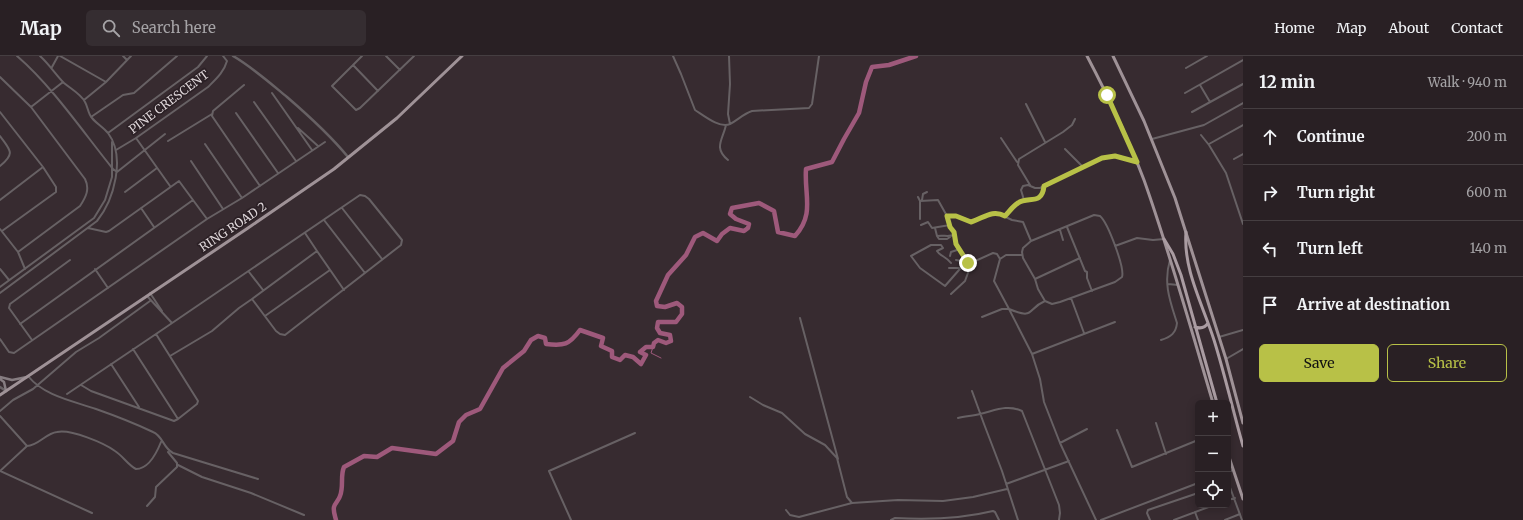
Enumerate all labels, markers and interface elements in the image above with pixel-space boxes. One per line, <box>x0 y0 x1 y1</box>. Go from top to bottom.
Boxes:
search box <box>86 10 366 46</box>
text: Map <box>20 16 62 40</box>
icon: search <box>100 17 122 39</box>
text: Search here <box>132 18 216 37</box>
text: Home <box>1274 19 1315 37</box>
text: Map <box>1337 19 1366 37</box>
text: About <box>1388 19 1429 37</box>
text: Contact <box>1451 19 1503 37</box>
street label: PINE CRESCENT <box>126 66 212 137</box>
text: 12 min <box>1259 71 1315 93</box>
text: Walk · 940 m <box>1428 74 1507 91</box>
route start <box>1098 86 1116 104</box>
icon: ahead <box>1259 126 1281 148</box>
text: Continue <box>1297 127 1365 146</box>
text: 200 m <box>1467 128 1507 145</box>
icon: right <box>1259 182 1281 204</box>
text: Turn right <box>1297 183 1375 202</box>
text: 600 m <box>1466 184 1507 201</box>
street label: RING ROAD 2 <box>196 199 269 255</box>
icon: left <box>1259 238 1281 260</box>
text: Turn left <box>1297 239 1363 258</box>
text: 140 m <box>1470 240 1507 257</box>
route end <box>959 254 977 272</box>
icon: arrive <box>1259 294 1281 316</box>
text: Arrive at destination <box>1297 295 1450 314</box>
button: Save <box>1259 344 1379 382</box>
button: Share <box>1387 344 1507 382</box>
map controls <box>1195 400 1231 508</box>
button: + <box>1195 400 1231 436</box>
button: − <box>1195 436 1231 472</box>
button: locate <box>1195 472 1231 508</box>

